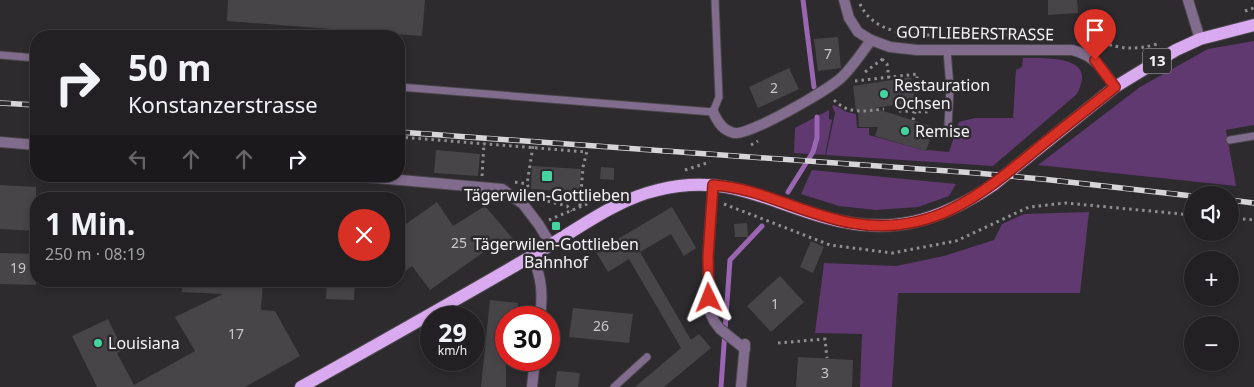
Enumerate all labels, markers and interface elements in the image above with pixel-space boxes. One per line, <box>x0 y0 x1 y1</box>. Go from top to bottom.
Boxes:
pin <box>1074 9 1116 60</box>
icon: arrive <box>1081 16 1109 44</box>
street label: GOTTLIEBERSTRASSE <box>896 21 1054 45</box>
text: 50 m <box>128 44 211 91</box>
house number: 7 <box>824 44 832 63</box>
road number: 13 <box>1143 48 1171 74</box>
icon: right <box>45 50 110 115</box>
place label: Restauration Ochsen <box>894 74 990 114</box>
house number: 2 <box>770 78 778 97</box>
marker: Restauration Ochsen <box>878 88 890 100</box>
text: Konstanzerstrasse <box>128 89 318 119</box>
place label: Remise <box>915 120 970 142</box>
marker: Remise <box>899 125 911 137</box>
icon: left <box>124 145 152 173</box>
icon: ahead <box>177 145 205 173</box>
icon: ahead <box>230 145 258 173</box>
icon: right <box>283 145 311 173</box>
marker: Tägerwilen-Gottlieben <box>540 169 554 183</box>
place label: Tägerwilen-Gottlieben <box>464 184 630 206</box>
map controls <box>1184 186 1239 371</box>
button: sound <box>1184 186 1239 241</box>
text: 1 Min. <box>45 203 135 244</box>
button: close <box>338 209 390 261</box>
marker: Tägerwilen-Gottlieben Bahnhof <box>550 220 562 232</box>
house number: 25 <box>451 233 467 252</box>
place label: Tägerwilen-Gottlieben Bahnhof <box>473 233 639 273</box>
text: 250 m · 08:19 <box>45 243 145 265</box>
button: + <box>1184 251 1239 306</box>
house number: 19 <box>10 258 26 277</box>
position arrow <box>682 271 734 323</box>
house number: 1 <box>771 294 779 313</box>
speed limit sign: 30 <box>495 306 560 371</box>
text: 29 <box>438 315 467 349</box>
house number: 26 <box>593 316 609 335</box>
button: − <box>1184 316 1239 371</box>
house number: 17 <box>228 324 244 343</box>
place label: Louisiana <box>108 332 180 354</box>
marker: Louisiana <box>92 337 104 349</box>
text: km/h <box>438 342 467 359</box>
house number: 3 <box>821 363 829 382</box>

